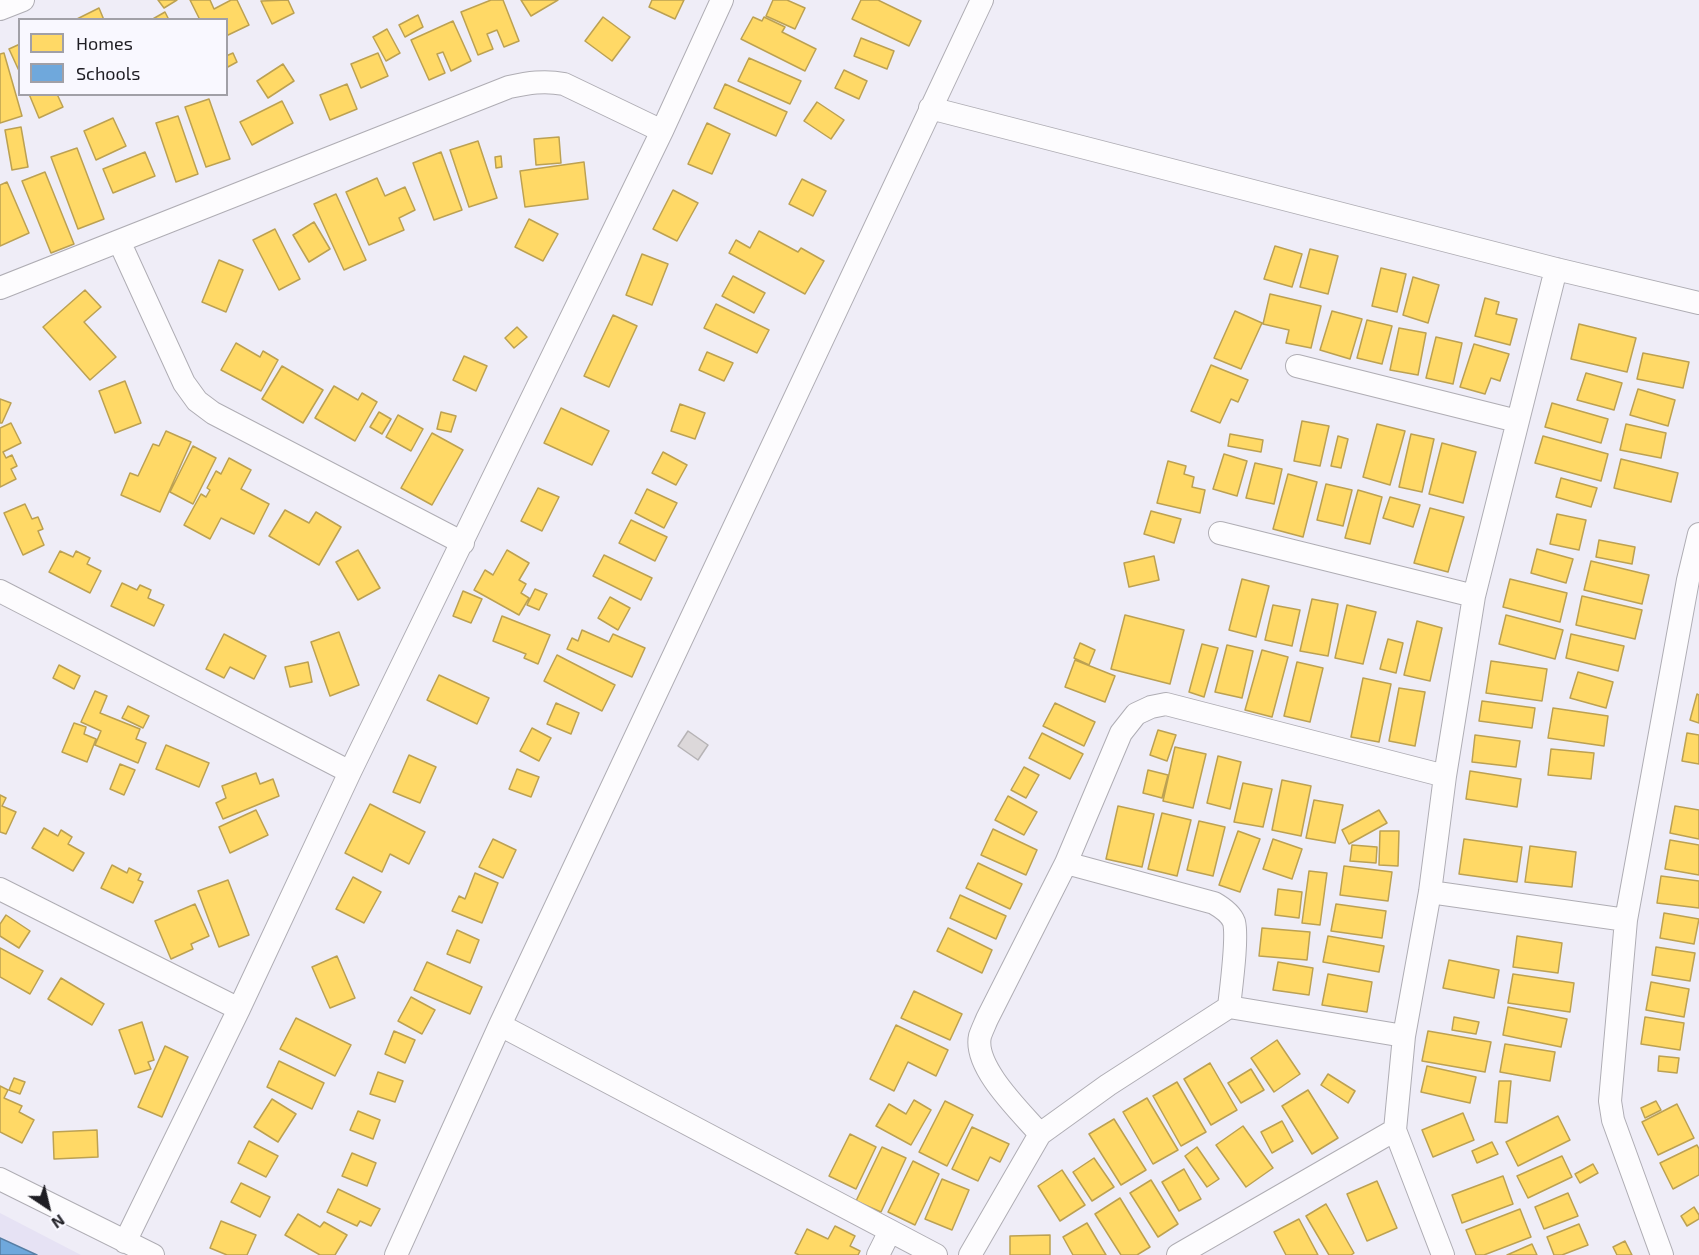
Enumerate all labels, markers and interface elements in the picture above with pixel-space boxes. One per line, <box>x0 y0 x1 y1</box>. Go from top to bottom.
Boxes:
legend <box>18 18 228 96</box>
text: Homes <box>76 32 133 54</box>
text: Schools <box>76 62 140 84</box>
north arrow <box>18 1177 78 1237</box>
text: N <box>48 1211 69 1233</box>

